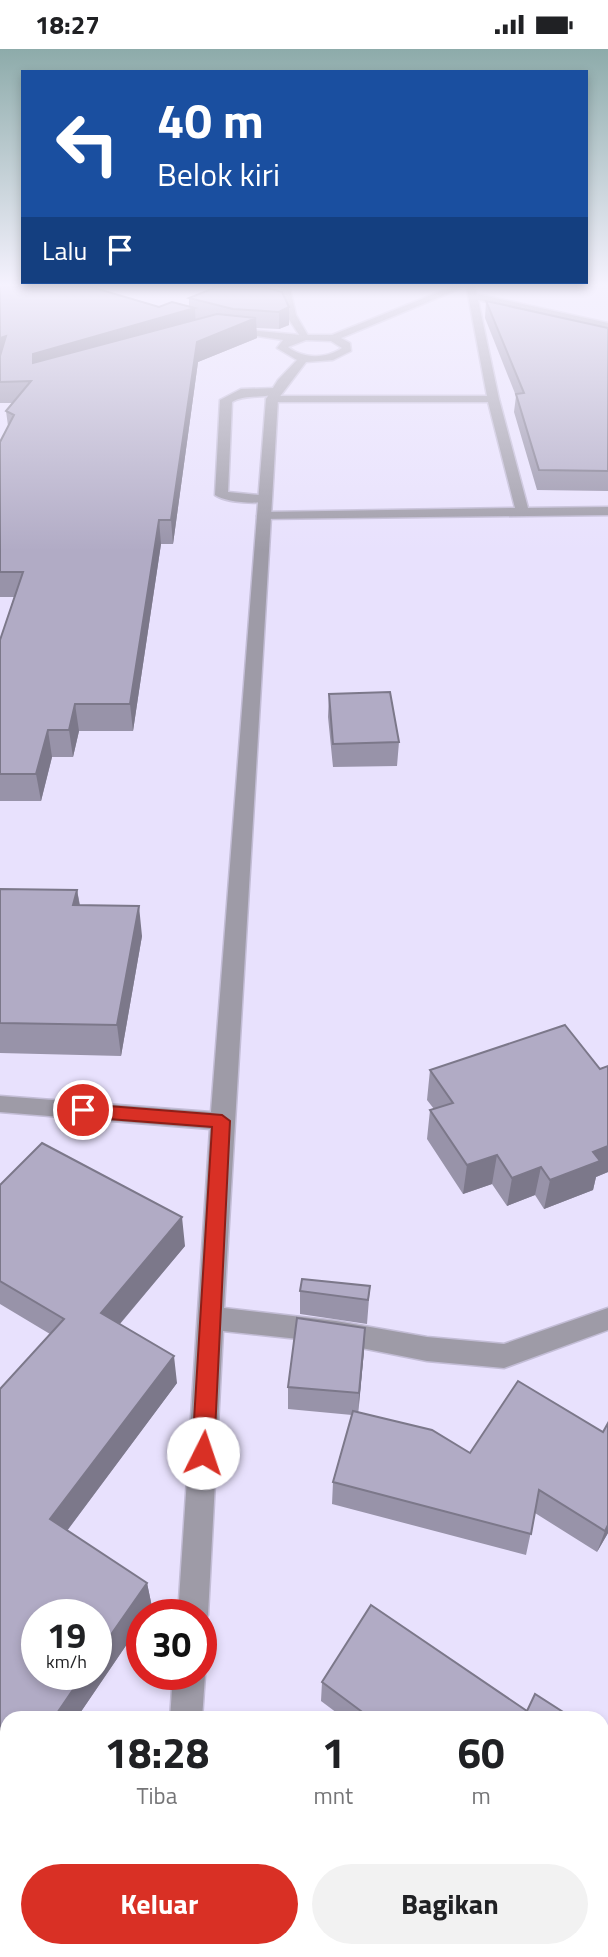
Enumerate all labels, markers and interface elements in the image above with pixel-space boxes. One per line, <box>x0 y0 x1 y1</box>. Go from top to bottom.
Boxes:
text: 18:27 <box>35 5 100 44</box>
text: 40 m <box>157 82 264 157</box>
icon: left <box>42 98 133 189</box>
text: Belok kiri <box>157 150 280 198</box>
text: Lalu <box>42 231 87 270</box>
icon: arrive <box>101 231 139 269</box>
pin <box>53 1080 113 1140</box>
icon: arrive <box>64 1091 102 1129</box>
position arrow <box>166 1416 240 1490</box>
speed limit sign: 30 <box>126 1599 217 1690</box>
text: 19 <box>47 1608 86 1662</box>
text: km/h <box>46 1648 87 1675</box>
text: 18:28 <box>104 1720 209 1784</box>
text: 1 <box>322 1720 345 1784</box>
text: 60 <box>458 1720 505 1784</box>
text: Tiba <box>136 1778 177 1813</box>
text: mnt <box>314 1778 353 1813</box>
text: m <box>471 1778 491 1813</box>
button: Keluar <box>21 1864 298 1944</box>
button: Bagikan <box>312 1864 588 1944</box>

